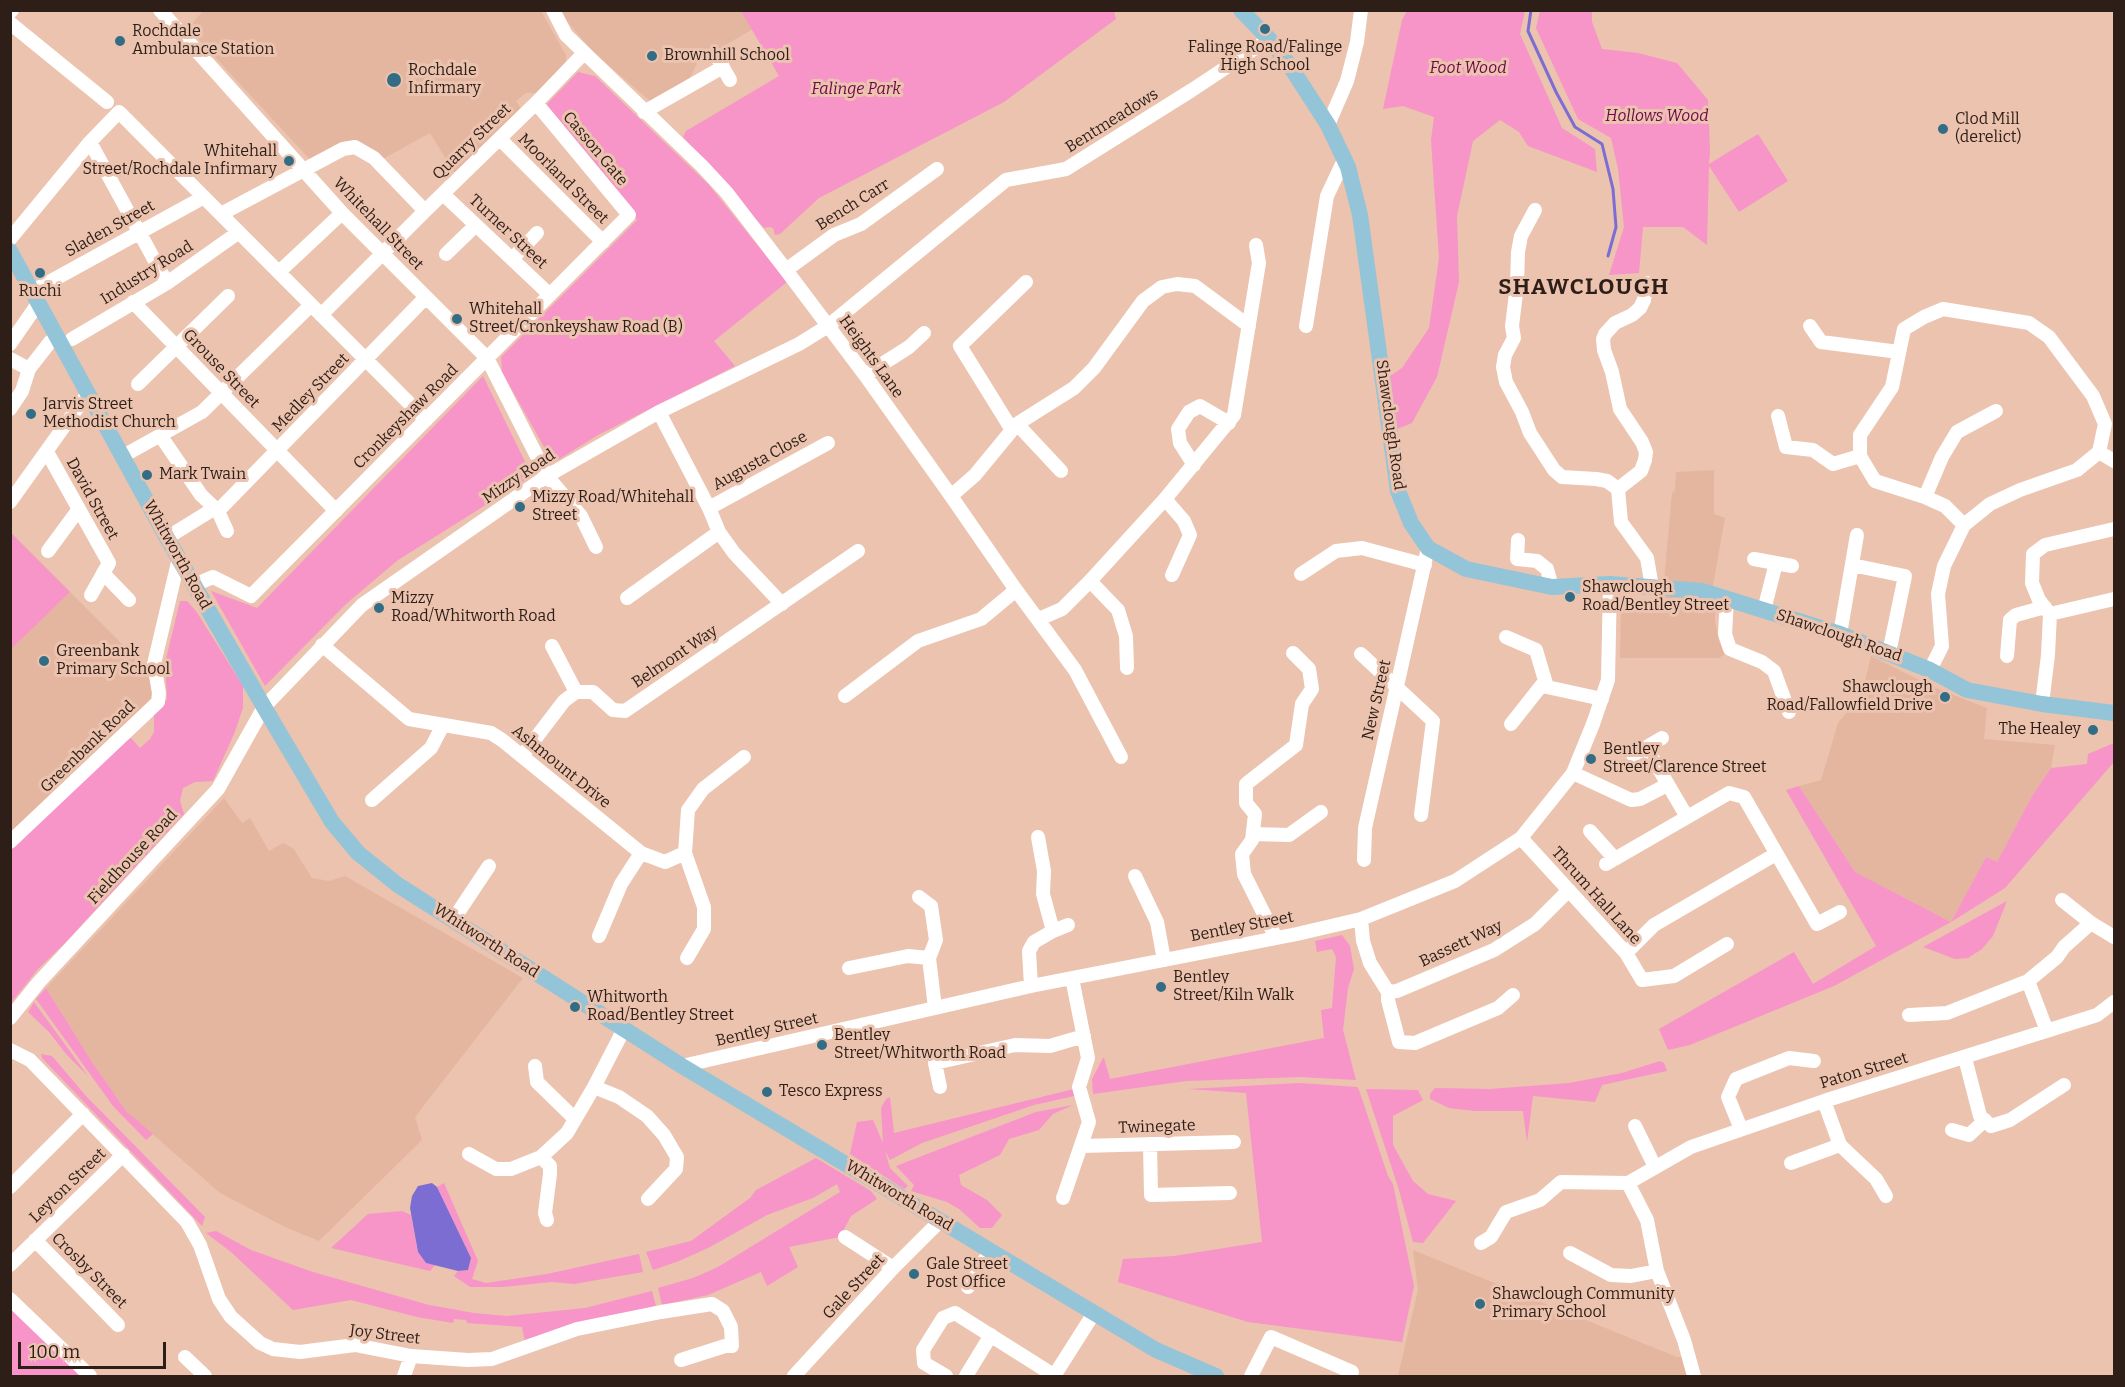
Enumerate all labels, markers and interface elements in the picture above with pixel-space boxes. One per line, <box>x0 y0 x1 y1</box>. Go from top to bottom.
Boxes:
place label: Rochdale Ambulance Station <box>132 22 274 60</box>
marker: Falinge Road/Falinge High School <box>1258 22 1272 36</box>
marker: Rochdale Ambulance Station <box>113 34 127 48</box>
place label: Falinge Road/Falinge High School <box>1188 38 1342 76</box>
place label: Brownhill School <box>664 46 790 66</box>
marker: Brownhill School <box>645 49 659 63</box>
park label: Foot Wood <box>1429 59 1507 79</box>
place label: Rochdale Infirmary <box>408 61 481 99</box>
marker: Rochdale Infirmary <box>385 71 403 89</box>
park label: Falinge Park <box>811 80 901 100</box>
street label: Bentmeadows <box>1062 85 1162 157</box>
street label: Quarry Street <box>429 100 515 184</box>
park label: Hollows Wood <box>1605 107 1709 127</box>
street label: Casson Gate <box>558 108 632 190</box>
place label: Clod Mill (derelict) <box>1955 110 2022 148</box>
marker: Clod Mill (derelict) <box>1936 122 1950 136</box>
street label: Moorland Street <box>514 130 612 228</box>
place label: Whitehall Street/Rochdale Infirmary <box>82 142 277 180</box>
marker: Whitehall Street/Rochdale Infirmary <box>282 154 296 168</box>
street label: Whitehall Street <box>329 174 427 274</box>
street label: Bench Carr <box>813 175 893 235</box>
street label: Turner Street <box>465 191 551 273</box>
street label: Sladen Street <box>62 196 158 262</box>
street label: Industry Road <box>97 237 197 309</box>
marker: Ruchi <box>33 266 47 280</box>
district label: SHAWCLOUGH <box>1498 275 1670 301</box>
place label: Ruchi <box>19 282 61 302</box>
place label: Whitehall Street/Cronkeyshaw Road (B) <box>469 300 683 338</box>
marker: Whitehall Street/Cronkeyshaw Road (B) <box>450 312 464 326</box>
street label: Heights Lane <box>835 312 907 402</box>
street label: Grouse Street <box>179 326 263 412</box>
street label: Medley Street <box>269 350 353 436</box>
street label: Shawclough Road <box>1371 359 1409 491</box>
street label: Cronkeyshaw Road <box>350 361 462 473</box>
place label: Jarvis Street Methodist Church <box>43 395 176 433</box>
marker: Jarvis Street Methodist Church <box>24 407 38 421</box>
street label: Augusta Close <box>709 427 811 495</box>
street label: Mizzy Road <box>479 446 559 508</box>
street label: David Street <box>62 455 122 543</box>
place label: Mark Twain <box>159 465 246 485</box>
marker: Mark Twain <box>140 468 154 482</box>
place label: Mizzy Road/Whitehall Street <box>532 488 694 526</box>
street label: Whitworth Road <box>139 497 215 613</box>
marker: Mizzy Road/Whitehall Street <box>513 500 527 514</box>
place label: Shawclough Road/Bentley Street <box>1582 578 1729 616</box>
place label: Mizzy Road/Whitworth Road <box>391 589 556 627</box>
marker: Shawclough Road/Bentley Street <box>1563 590 1577 604</box>
marker: Mizzy Road/Whitworth Road <box>372 601 386 615</box>
street label: Shawclough Road <box>1774 606 1904 666</box>
street label: Belmont Way <box>629 621 721 693</box>
place label: Greenbank Primary School <box>56 642 170 680</box>
marker: Greenbank Primary School <box>37 654 51 668</box>
street label: New Street <box>1358 658 1396 742</box>
place label: Shawclough Road/Fallowfield Drive <box>1766 678 1933 716</box>
marker: Shawclough Road/Fallowfield Drive <box>1938 690 1952 704</box>
street label: Greenbank Road <box>37 697 139 797</box>
place label: The Healey <box>1998 720 2081 740</box>
street label: Ashmount Drive <box>508 721 614 813</box>
marker: The Healey <box>2086 723 2100 737</box>
place label: Bentley Street/Clarence Street <box>1603 740 1767 778</box>
marker: Bentley Street/Clarence Street <box>1584 752 1598 766</box>
street label: Fieldhouse Road <box>84 806 182 908</box>
street label: Thrum Hall Lane <box>1547 843 1645 949</box>
street label: Whitworth Road <box>430 900 542 982</box>
street label: Bentley Street <box>1189 908 1295 946</box>
street label: Bassett Way <box>1416 916 1506 972</box>
place label: Bentley Street/Kiln Walk <box>1173 968 1294 1006</box>
marker: Bentley Street/Kiln Walk <box>1154 980 1168 994</box>
place label: Whitworth Road/Bentley Street <box>587 988 734 1026</box>
marker: Whitworth Road/Bentley Street <box>568 1000 582 1014</box>
street label: Bentley Street <box>714 1009 820 1051</box>
place label: Bentley Street/Whitworth Road <box>834 1026 1006 1064</box>
marker: Bentley Street/Whitworth Road <box>815 1038 829 1052</box>
street label: Paton Street <box>1818 1048 1910 1094</box>
place label: Tesco Express <box>779 1082 883 1102</box>
marker: Tesco Express <box>760 1085 774 1099</box>
street label: Twinegate <box>1118 1116 1196 1138</box>
street label: Leyton Street <box>26 1145 110 1227</box>
street label: Whitworth Road <box>842 1156 956 1236</box>
street label: Crosby Street <box>47 1229 131 1313</box>
street label: Gale Street <box>819 1250 889 1324</box>
place label: Gale Street Post Office <box>926 1255 1008 1293</box>
marker: Gale Street Post Office <box>907 1267 921 1281</box>
place label: Shawclough Community Primary School <box>1492 1285 1674 1323</box>
marker: Shawclough Community Primary School <box>1473 1297 1487 1311</box>
street label: Joy Street <box>349 1321 421 1349</box>
scale bar <box>21 1330 170 1368</box>
text: 100 m <box>29 1341 80 1363</box>

